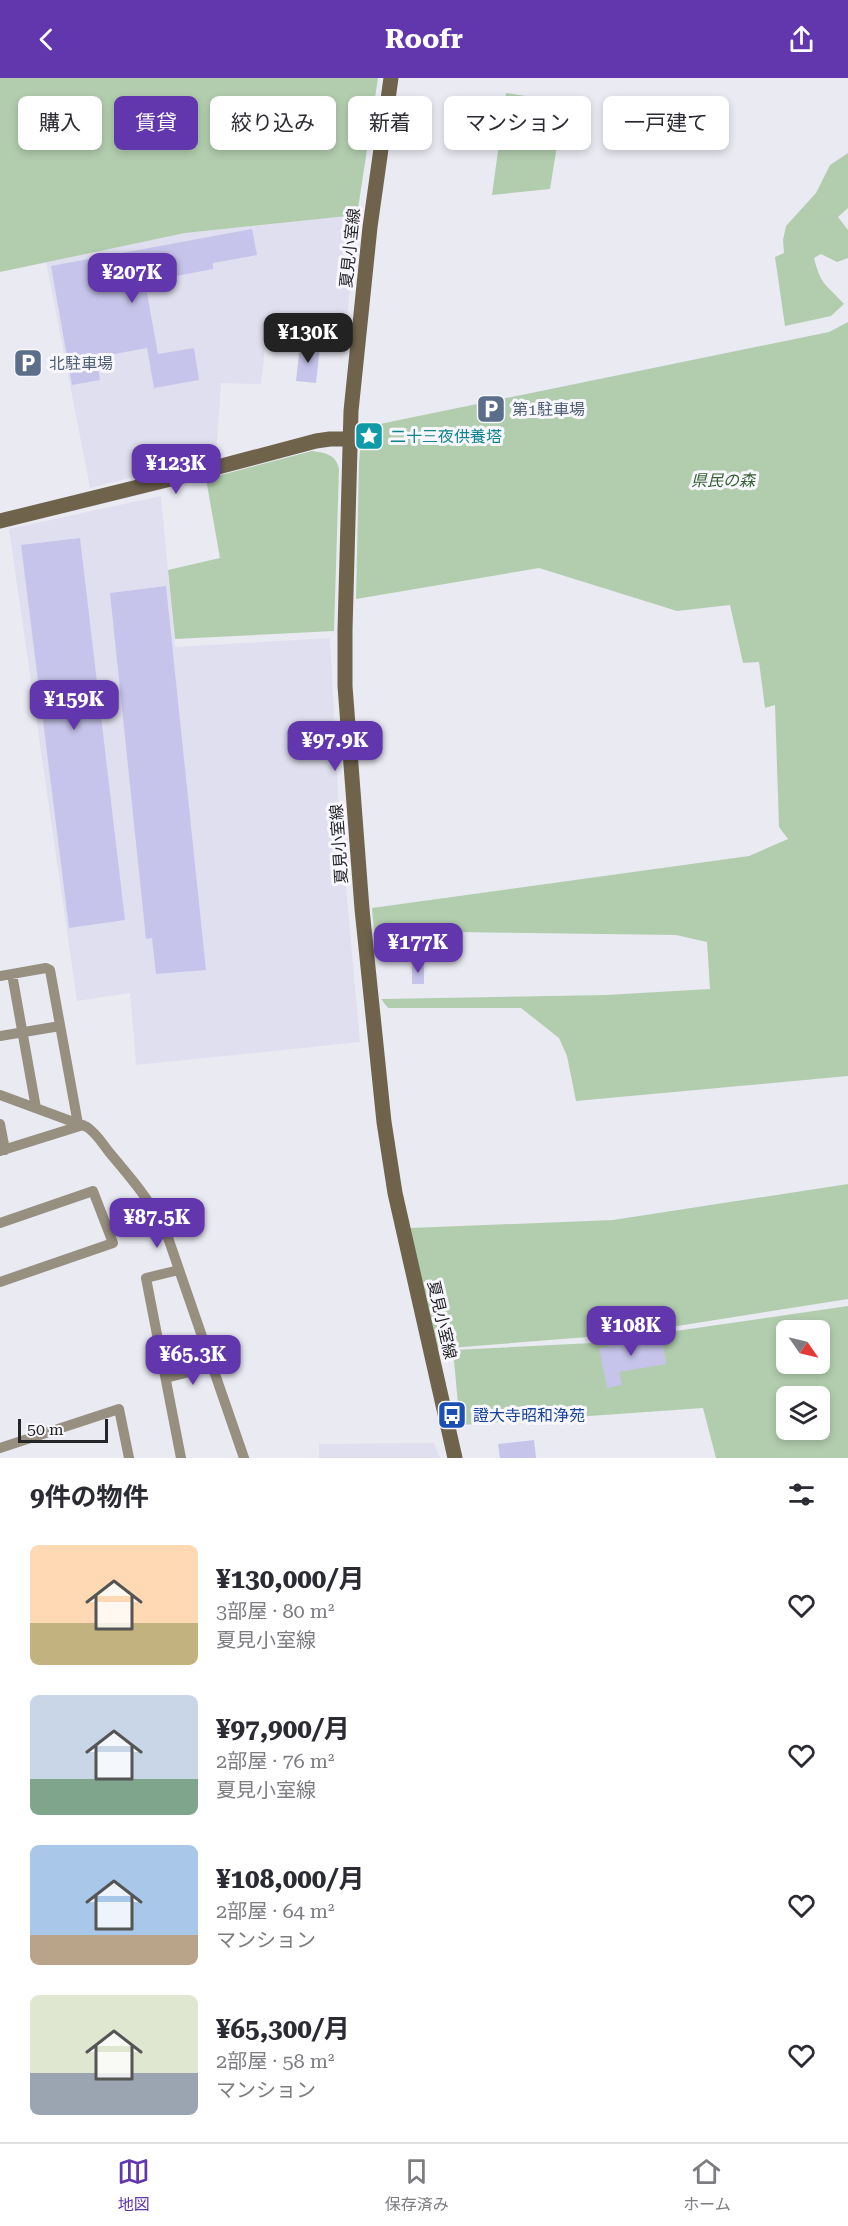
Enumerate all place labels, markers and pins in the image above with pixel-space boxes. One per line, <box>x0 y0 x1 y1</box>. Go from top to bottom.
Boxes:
pin: ¥207K <box>90 253 174 304</box>
pin: ¥130K <box>266 313 350 364</box>
parking icon: 北駐車場 <box>12 347 44 379</box>
place label: 北駐車場 <box>49 354 113 373</box>
parking icon: 第1駐車場 <box>475 393 507 425</box>
place label: 第1駐車場 <box>512 400 585 419</box>
place icon: 二十三夜供養塔 <box>353 420 385 452</box>
place label: 二十三夜供養塔 <box>390 427 502 446</box>
pin: ¥123K <box>134 444 218 495</box>
pin: ¥159K <box>32 680 116 731</box>
pin: ¥97.9K <box>286 721 384 772</box>
pin: ¥177K <box>376 923 460 974</box>
pin: ¥87.5K <box>108 1198 206 1249</box>
pin: ¥108K <box>589 1306 673 1357</box>
pin: ¥65.3K <box>144 1335 242 1386</box>
bus stop icon: 證大寺昭和浄苑 <box>436 1399 468 1431</box>
place label: 證大寺昭和浄苑 <box>473 1406 585 1425</box>

